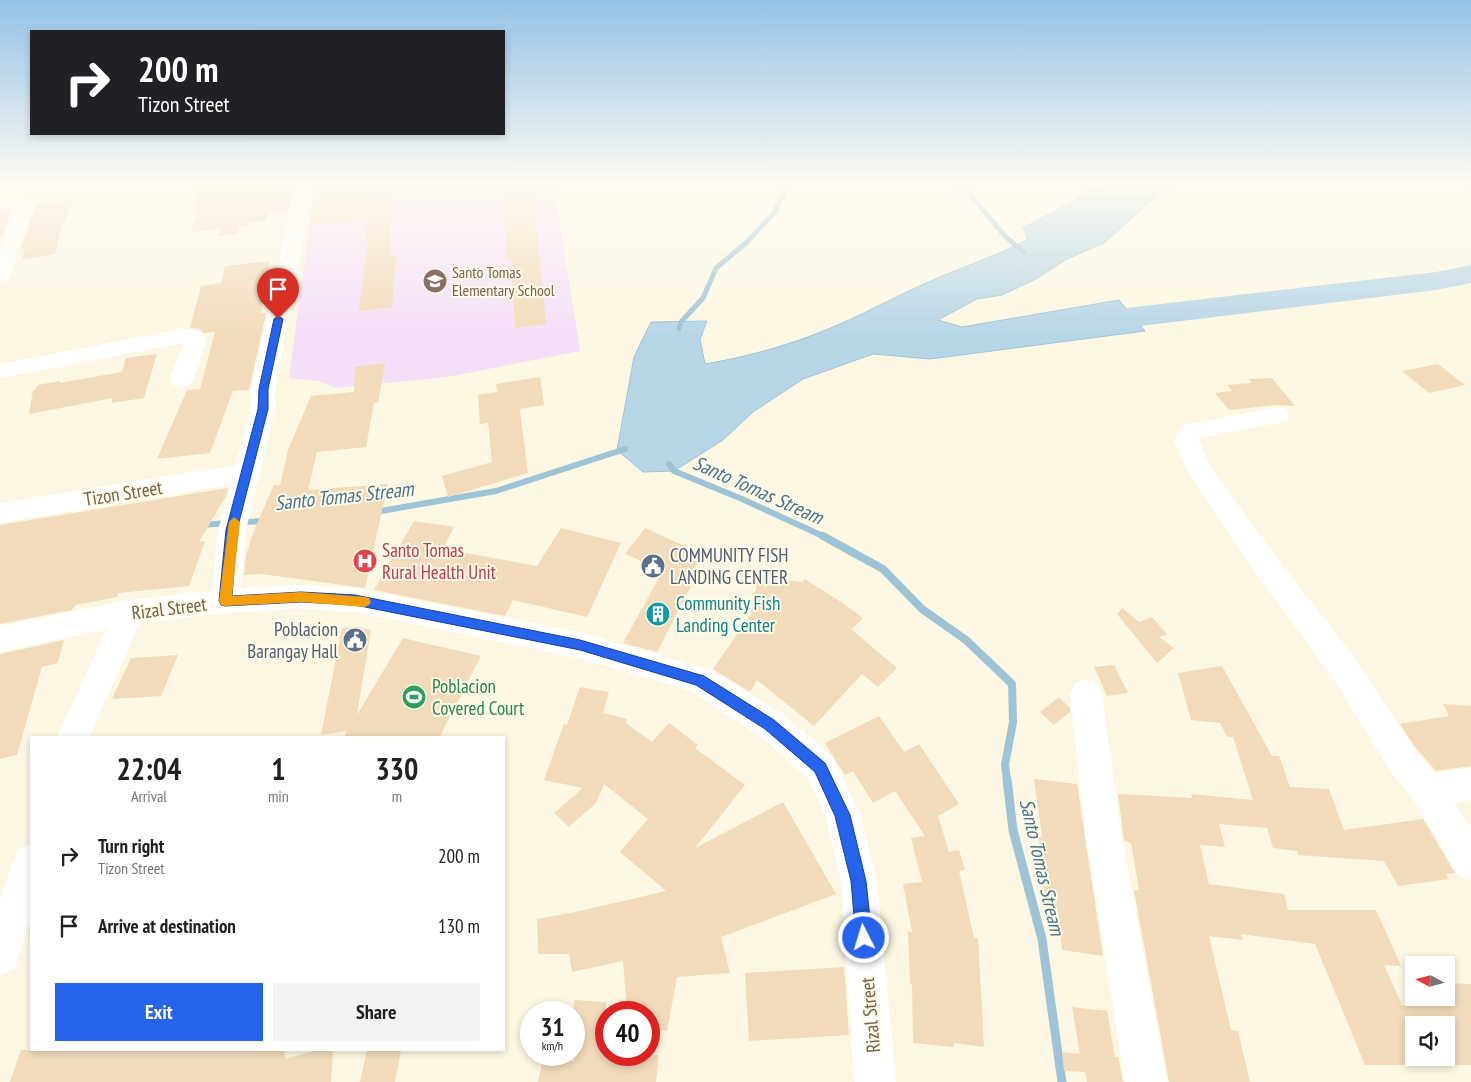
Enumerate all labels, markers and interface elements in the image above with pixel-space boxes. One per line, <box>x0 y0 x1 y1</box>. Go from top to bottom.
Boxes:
text: 200 m <box>138 46 219 92</box>
icon: right <box>55 50 120 115</box>
text: Tizon Street <box>138 90 230 118</box>
place label: Santo Tomas Elementary School <box>452 262 555 300</box>
pin <box>257 268 299 319</box>
school or university icon: Santo Tomas Elementary School <box>422 268 448 294</box>
icon: arrive <box>264 275 292 303</box>
water label: Santo Tomas Stream <box>689 450 828 531</box>
street label: Tizon Street <box>82 475 165 511</box>
water label: Santo Tomas Stream <box>273 476 416 516</box>
place label: Santo Tomas Rural Health Unit <box>382 538 497 584</box>
place label: COMMUNITY FISH LANDING CENTER <box>670 543 788 589</box>
hospital icon: Santo Tomas Rural Health Unit <box>352 548 378 574</box>
public building icon: COMMUNITY FISH LANDING CENTER <box>640 553 666 579</box>
street label: Rizal Street <box>130 591 209 625</box>
place label: Community Fish Landing Center <box>676 591 780 637</box>
building icon: Community Fish Landing Center <box>645 601 671 627</box>
place label: Poblacion Barangay Hall <box>247 617 339 663</box>
public building icon: Poblacion Barangay Hall <box>342 627 368 653</box>
place label: Poblacion Covered Court <box>432 674 525 720</box>
sports icon: Poblacion Covered Court <box>401 684 427 710</box>
text: 22:04 <box>117 749 181 788</box>
text: 1 <box>271 749 286 788</box>
text: 330 <box>375 749 418 788</box>
text: Arrival <box>131 786 167 806</box>
text: min <box>268 786 289 806</box>
text: m <box>392 786 402 806</box>
water label: Santo Tomas Stream <box>1014 796 1071 939</box>
text: Turn right <box>98 834 164 858</box>
icon: right <box>55 842 83 870</box>
text: 200 m <box>438 844 480 868</box>
text: Tizon Street <box>98 858 165 878</box>
position arrow <box>837 911 889 963</box>
icon: arrive <box>55 912 83 940</box>
text: Arrive at destination <box>98 914 236 938</box>
text: 130 m <box>438 914 480 938</box>
north arrow <box>1405 956 1455 1006</box>
map controls <box>1405 956 1455 1066</box>
street label: Rizal Street <box>855 976 885 1054</box>
button: Exit <box>55 983 263 1041</box>
button: Share <box>273 983 480 1041</box>
speed limit sign: 40 <box>595 1001 660 1066</box>
text: 31 <box>541 1011 564 1043</box>
button: sound <box>1405 1016 1455 1066</box>
text: km/h <box>542 1038 563 1053</box>

